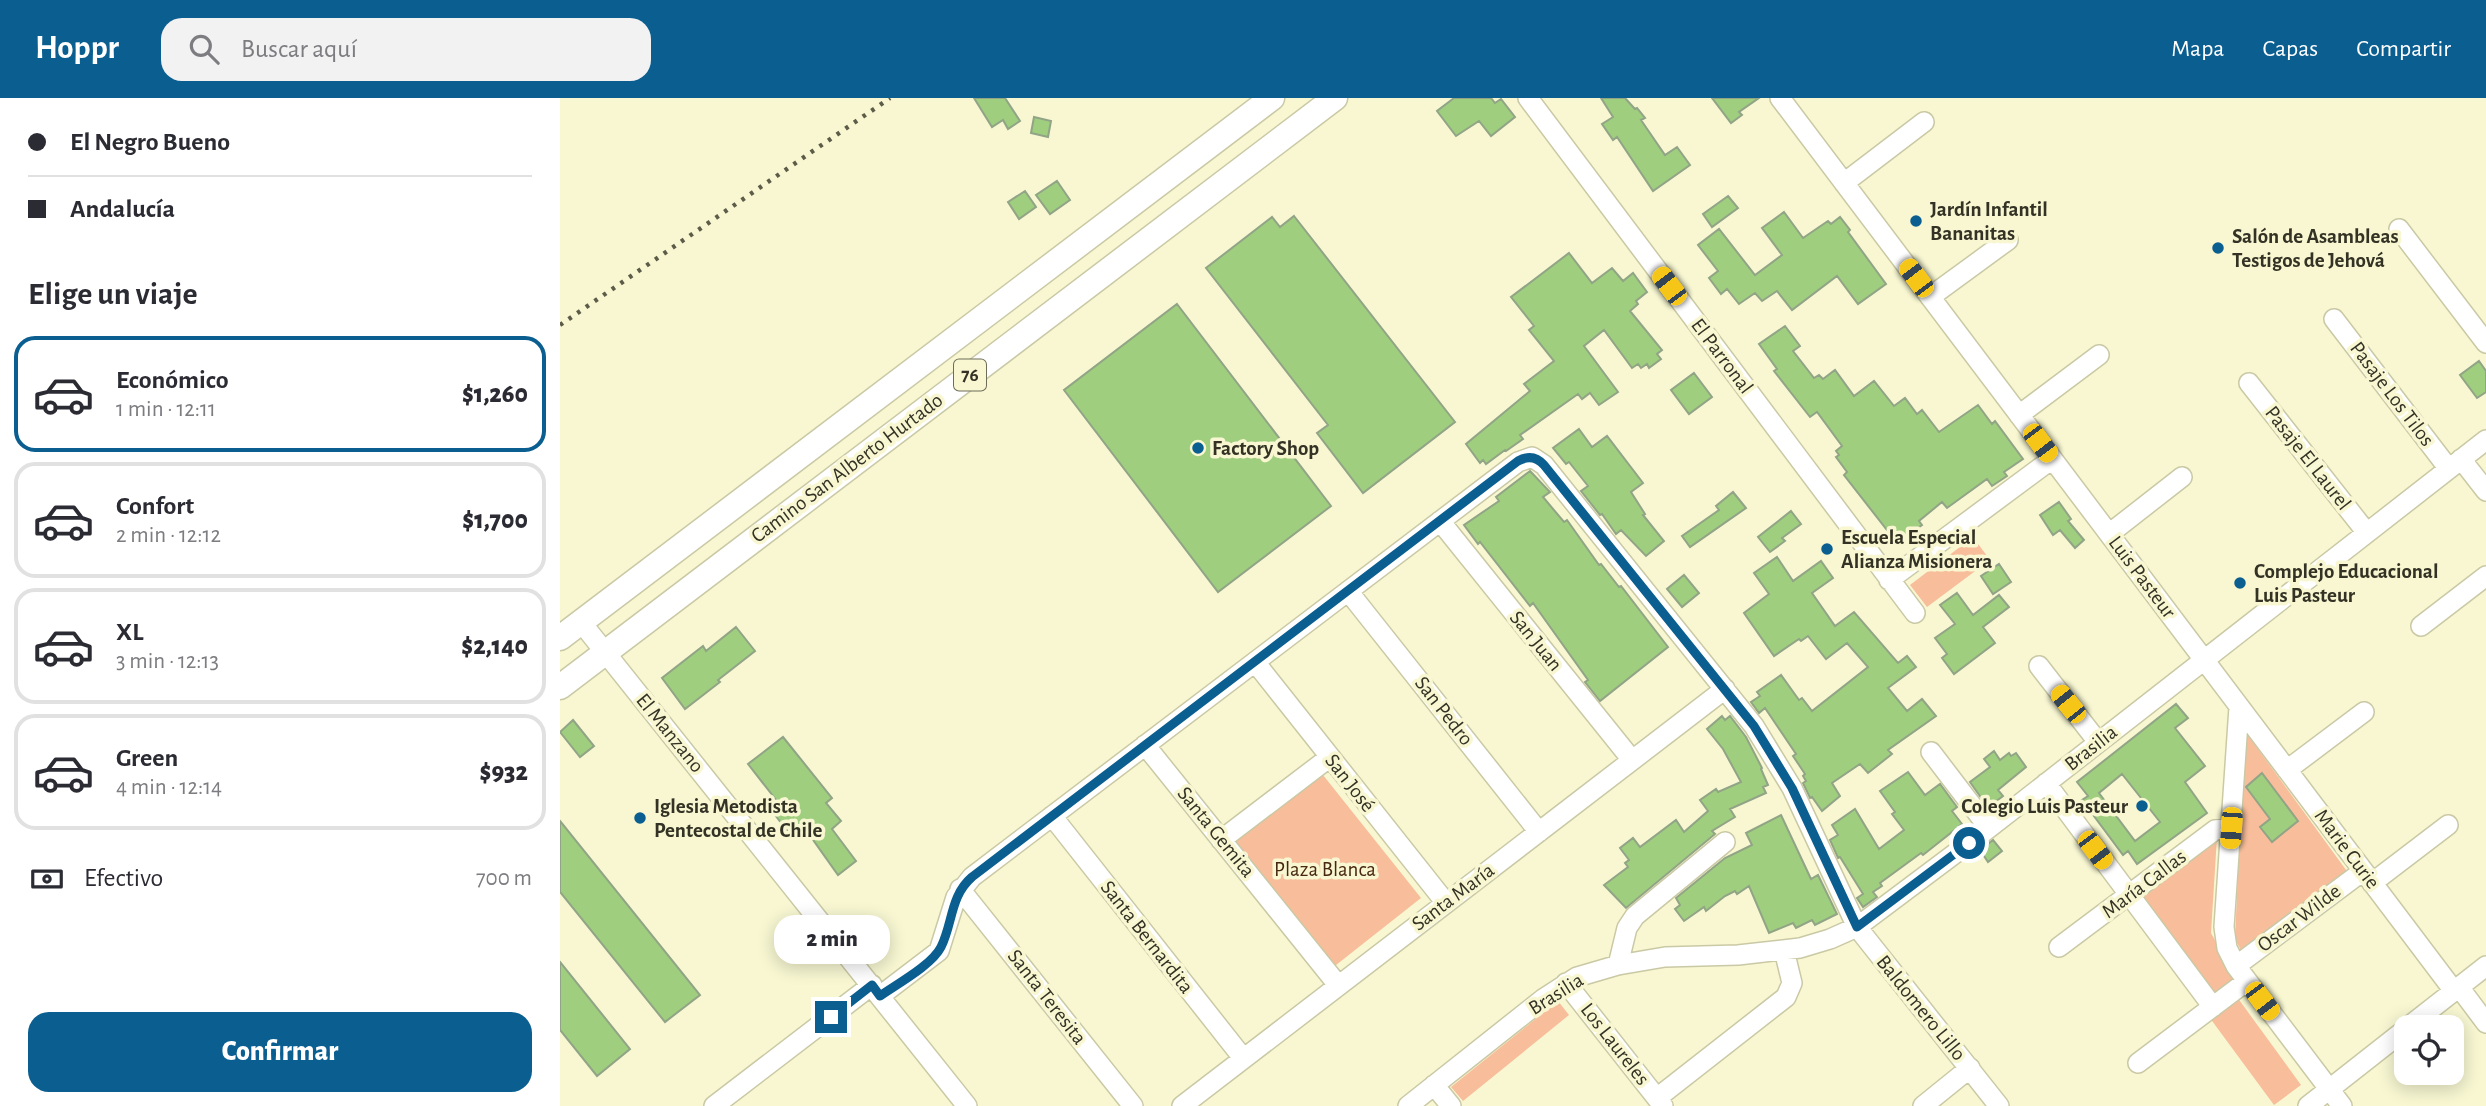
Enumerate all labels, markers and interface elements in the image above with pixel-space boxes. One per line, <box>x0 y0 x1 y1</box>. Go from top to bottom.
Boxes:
search box <box>161 18 651 81</box>
icon: search <box>185 30 223 68</box>
text: Hoppr <box>35 32 119 65</box>
text: Buscar aquí <box>241 36 357 62</box>
text: Mapa <box>2171 37 2224 61</box>
text: Capas <box>2262 37 2318 61</box>
text: Compartir <box>2356 37 2451 61</box>
text: El Negro Bueno <box>70 129 230 155</box>
text: Andalucía <box>70 196 175 222</box>
place label: Jardín Infantil Bananitas <box>1930 199 2048 244</box>
marker: Jardín Infantil Bananitas <box>1908 213 1924 229</box>
place label: Salón de Asambleas Testigos de Jehová <box>2232 226 2399 271</box>
marker: Salón de Asambleas Testigos de Jehová <box>2210 240 2226 256</box>
car <box>1895 255 1938 301</box>
car <box>1648 263 1691 309</box>
text: Elige un viaje <box>28 278 198 310</box>
street label: El Parronal <box>1687 315 1757 397</box>
street label: Pasaje Los Tilos <box>2346 338 2438 450</box>
road number: 76 <box>954 360 986 390</box>
icon: car <box>32 363 95 426</box>
text: Económico <box>116 367 229 393</box>
text: $1,260 <box>462 381 528 407</box>
street label: Camino San Alberto Hurtado <box>747 389 947 547</box>
text: 1 min · 12:11 <box>116 398 216 421</box>
street label: Pasaje El Laurel <box>2261 402 2355 514</box>
car <box>2019 420 2062 466</box>
place label: Factory Shop <box>1212 438 1319 459</box>
marker: Factory Shop <box>1190 440 1206 456</box>
icon: car <box>32 489 95 552</box>
text: Confort <box>116 493 194 519</box>
text: $1,700 <box>462 507 528 533</box>
text: 2 min · 12:12 <box>116 524 221 547</box>
place label: Escuela Especial Alianza Misionera <box>1841 527 1992 572</box>
street label: Luis Pasteur <box>2104 532 2180 622</box>
marker: Escuela Especial Alianza Misionera <box>1819 541 1835 557</box>
place label: Complejo Educacional Luis Pasteur <box>2254 561 2438 606</box>
marker: Complejo Educacional Luis Pasteur <box>2232 575 2248 591</box>
street label: San Juan <box>1506 607 1566 675</box>
icon: car <box>32 615 95 678</box>
text: XL <box>116 619 143 645</box>
text: $2,140 <box>461 633 528 659</box>
text: 3 min · 12:13 <box>116 650 219 673</box>
street label: San Pedro <box>1411 673 1477 749</box>
car <box>2047 681 2090 727</box>
street label: El Manzano <box>632 690 708 776</box>
street label: Brasilia <box>2061 721 2121 775</box>
icon: car <box>32 741 95 804</box>
text: Green <box>116 745 178 771</box>
street label: San José <box>1321 750 1379 816</box>
text: $932 <box>479 759 528 785</box>
text: 4 min · 12:14 <box>116 776 222 799</box>
street label: Santa Gemita <box>1173 783 1259 882</box>
place label: Iglesia Metodista Pentecostal de Chile <box>654 796 823 841</box>
place label: Colegio Luis Pasteur <box>1961 796 2129 817</box>
marker: Colegio Luis Pasteur <box>2134 798 2150 814</box>
street label: Marie Curie <box>2310 805 2384 893</box>
car <box>2220 806 2243 850</box>
marker: Iglesia Metodista Pentecostal de Chile <box>632 810 648 826</box>
route start <box>1953 827 1985 859</box>
car <box>2074 827 2117 873</box>
street label: María Callas <box>2098 846 2190 922</box>
park label: Plaza Blanca <box>1274 859 1376 880</box>
street label: Santa María <box>1408 859 1498 935</box>
icon: cash <box>28 860 66 898</box>
text: Efectivo <box>84 865 163 891</box>
text: 700 m <box>476 867 532 890</box>
street label: Santa Bernardita <box>1097 877 1198 998</box>
street label: Oscar Wilde <box>2253 880 2345 956</box>
callout: 2 min <box>773 916 889 964</box>
text: 2 min <box>806 928 858 951</box>
street label: Santa Teresita <box>1004 946 1091 1049</box>
street label: Baldomero Lillo <box>1872 951 1970 1065</box>
street label: Brasilia <box>1525 969 1587 1019</box>
car <box>2241 978 2284 1024</box>
street label: Los Laureles <box>1577 999 1653 1089</box>
route end <box>815 1001 847 1033</box>
button: Confirmar <box>28 1012 532 1092</box>
map controls <box>2394 1015 2464 1085</box>
button: locate <box>2394 1015 2464 1085</box>

